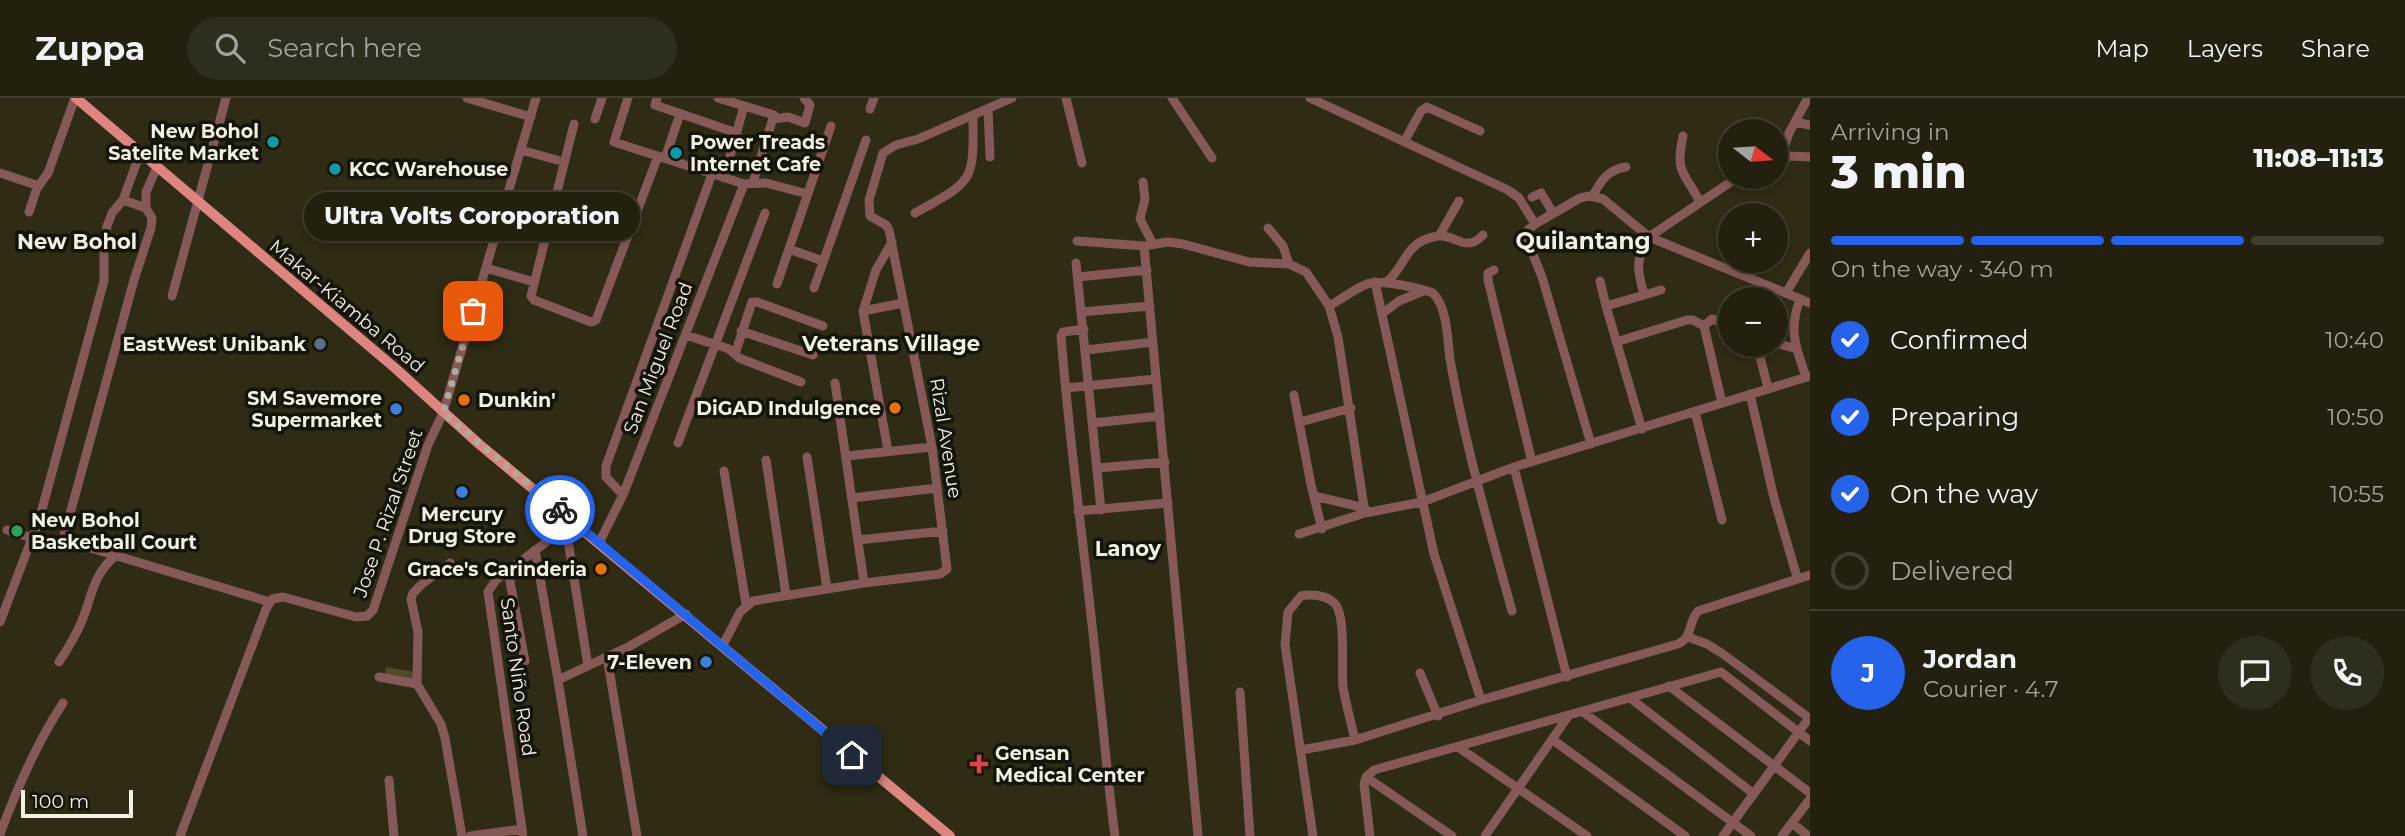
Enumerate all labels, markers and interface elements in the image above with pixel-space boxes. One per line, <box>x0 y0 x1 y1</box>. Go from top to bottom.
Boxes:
search box <box>187 17 677 80</box>
text: Zuppa <box>35 28 145 68</box>
icon: search <box>211 29 249 67</box>
text: Search here <box>267 32 422 64</box>
text: Map <box>2095 34 2149 63</box>
text: Layers <box>2187 34 2263 63</box>
text: Share <box>2301 34 2370 63</box>
text: Arriving in <box>1831 118 1950 146</box>
north arrow <box>1718 119 1788 189</box>
map controls <box>1718 119 1788 357</box>
place label: New Bohol Satelite Market <box>108 120 259 165</box>
place label: Power Treads Internet Cafe <box>690 131 825 176</box>
marker: New Bohol Satelite Market <box>265 134 281 150</box>
text: 11:08–11:13 <box>2253 142 2384 174</box>
text: 3 min <box>1831 143 1967 200</box>
marker: Power Treads Internet Cafe <box>668 145 684 161</box>
place label: KCC Warehouse <box>349 158 508 181</box>
marker: KCC Warehouse <box>327 161 343 177</box>
callout: Ultra Volts Coroporation <box>305 192 641 241</box>
text: Ultra Volts Coroporation <box>324 202 620 230</box>
button: + <box>1718 203 1788 273</box>
district label: Quilantang <box>1515 227 1651 255</box>
district label: New Bohol <box>17 229 137 254</box>
street label: Makar-Kiamba Road <box>265 234 429 378</box>
text: On the way · 340 m <box>1831 255 2054 283</box>
street label: San Miguel Road <box>618 279 698 437</box>
pin <box>443 281 503 341</box>
button: − <box>1718 287 1788 357</box>
icon: bag <box>454 292 492 330</box>
icon: check <box>1831 321 1869 359</box>
text: Confirmed <box>1890 324 2029 356</box>
text: 10:40 <box>2325 326 2384 354</box>
district label: Veterans Village <box>801 331 980 356</box>
place label: EastWest Unibank <box>122 333 307 356</box>
marker: EastWest Unibank <box>312 336 328 352</box>
street label: Rizal Avenue <box>925 376 967 500</box>
place label: SM Savemore Supermarket <box>247 387 382 432</box>
place label: Dunkin' <box>478 389 556 412</box>
marker: Dunkin' <box>456 392 472 408</box>
place label: DiGAD Indulgence <box>696 397 881 420</box>
icon: check <box>1831 398 1869 436</box>
marker: DiGAD Indulgence <box>887 400 903 416</box>
marker: SM Savemore Supermarket <box>388 401 404 417</box>
text: Preparing <box>1890 401 2019 433</box>
text: 10:50 <box>2327 403 2384 431</box>
street label: Jose P. Rizal Street <box>348 426 428 601</box>
courier <box>525 475 595 545</box>
icon: check <box>1831 475 1869 513</box>
text: On the way <box>1890 478 2038 510</box>
text: 10:55 <box>2330 480 2384 508</box>
marker: Mercury Drug Store <box>454 484 470 500</box>
icon: bike <box>541 491 579 529</box>
place label: Mercury Drug Store <box>408 503 516 548</box>
place label: New Bohol Basketball Court <box>31 509 197 554</box>
marker: New Bohol Basketball Court <box>9 523 25 539</box>
district label: Lanoy <box>1095 536 1162 561</box>
text: Delivered <box>1890 555 2014 587</box>
place label: Grace's Carinderia <box>407 558 587 581</box>
marker: Grace's Carinderia <box>593 561 609 577</box>
street label: Santo Niño Road <box>495 596 541 758</box>
button: chat <box>2218 636 2292 710</box>
button: phone <box>2310 636 2384 710</box>
text: Jordan <box>1923 643 2017 675</box>
place label: 7-Eleven <box>607 651 692 674</box>
marker: 7-Eleven <box>698 654 714 670</box>
text: J <box>1861 657 1875 689</box>
text: Courier · 4.7 <box>1923 675 2059 703</box>
pin <box>822 725 882 785</box>
icon: home <box>833 736 871 774</box>
place label: Gensan Medical Center <box>995 742 1145 787</box>
marker: Gensan Medical Center <box>969 754 989 774</box>
scale bar <box>21 787 133 819</box>
text: 100 m <box>32 790 89 813</box>

